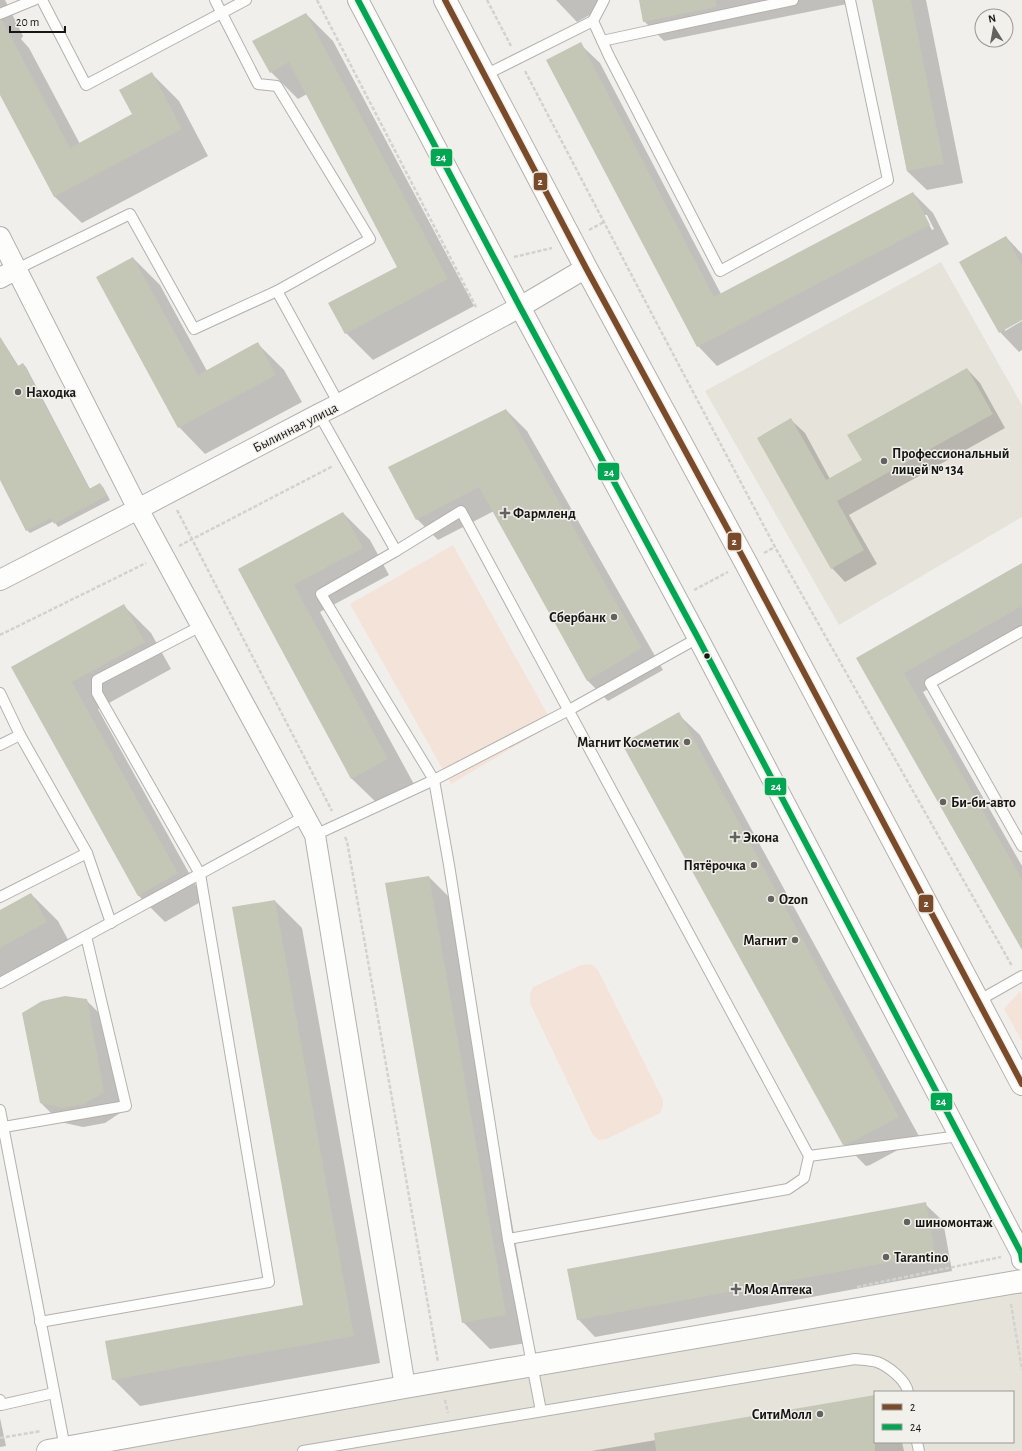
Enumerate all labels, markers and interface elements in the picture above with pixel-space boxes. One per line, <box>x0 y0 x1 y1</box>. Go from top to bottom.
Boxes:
scale bar <box>10 8 65 34</box>
north arrow <box>974 8 1014 48</box>
text: N <box>987 13 997 25</box>
text: 20 m <box>16 16 39 28</box>
line badge: 24 <box>430 148 453 167</box>
text: 24 <box>436 152 447 163</box>
line badge: 2 <box>533 172 548 191</box>
text: 2 <box>537 176 543 187</box>
place label: Находка <box>26 386 77 400</box>
marker: Находка <box>13 387 23 397</box>
street label: Былинная улица <box>251 400 341 455</box>
place label: Профессиональный лицей № 134 <box>892 447 1010 477</box>
marker: Профессиональный лицей № 134 <box>879 456 889 466</box>
line badge: 24 <box>597 462 620 481</box>
text: 24 <box>604 467 615 478</box>
place label: Фармленд <box>513 507 576 521</box>
marker: Фармленд <box>500 508 510 518</box>
line badge: 2 <box>727 532 742 551</box>
text: 2 <box>731 536 737 547</box>
place label: Сбербанк <box>549 611 606 625</box>
marker: Сбербанк <box>609 612 619 622</box>
unlabelled marker <box>702 651 712 661</box>
place label: Магнит Косметик <box>577 736 679 750</box>
marker: Магнит Косметик <box>682 737 692 747</box>
line badge: 24 <box>764 777 787 796</box>
text: 24 <box>771 781 782 792</box>
place label: Би-би-авто <box>951 796 1016 810</box>
marker: Би-би-авто <box>938 797 948 807</box>
place label: Экона <box>743 831 779 845</box>
marker: Экона <box>730 832 740 842</box>
place label: Пятёрочка <box>684 859 746 873</box>
marker: Пятёрочка <box>749 860 759 870</box>
place label: Ozon <box>779 893 808 907</box>
marker: Ozon <box>766 894 776 904</box>
line badge: 2 <box>918 894 934 913</box>
text: 2 <box>923 898 929 909</box>
place label: Магнит <box>743 934 788 948</box>
marker: Магнит <box>790 935 800 945</box>
line badge: 24 <box>930 1092 953 1111</box>
text: 24 <box>936 1096 947 1107</box>
place label: шиномонтаж <box>915 1216 993 1230</box>
marker: шиномонтаж <box>902 1217 912 1227</box>
place label: Tarantino <box>894 1251 948 1265</box>
marker: Tarantino <box>881 1252 891 1262</box>
place label: Моя Аптека <box>744 1283 812 1297</box>
marker: Моя Аптека <box>731 1284 741 1294</box>
legend <box>874 1391 1014 1443</box>
text: 2 <box>910 1401 916 1413</box>
place label: СитиМолл <box>752 1408 812 1422</box>
marker: СитиМолл <box>815 1409 825 1419</box>
text: 24 <box>910 1421 921 1433</box>

